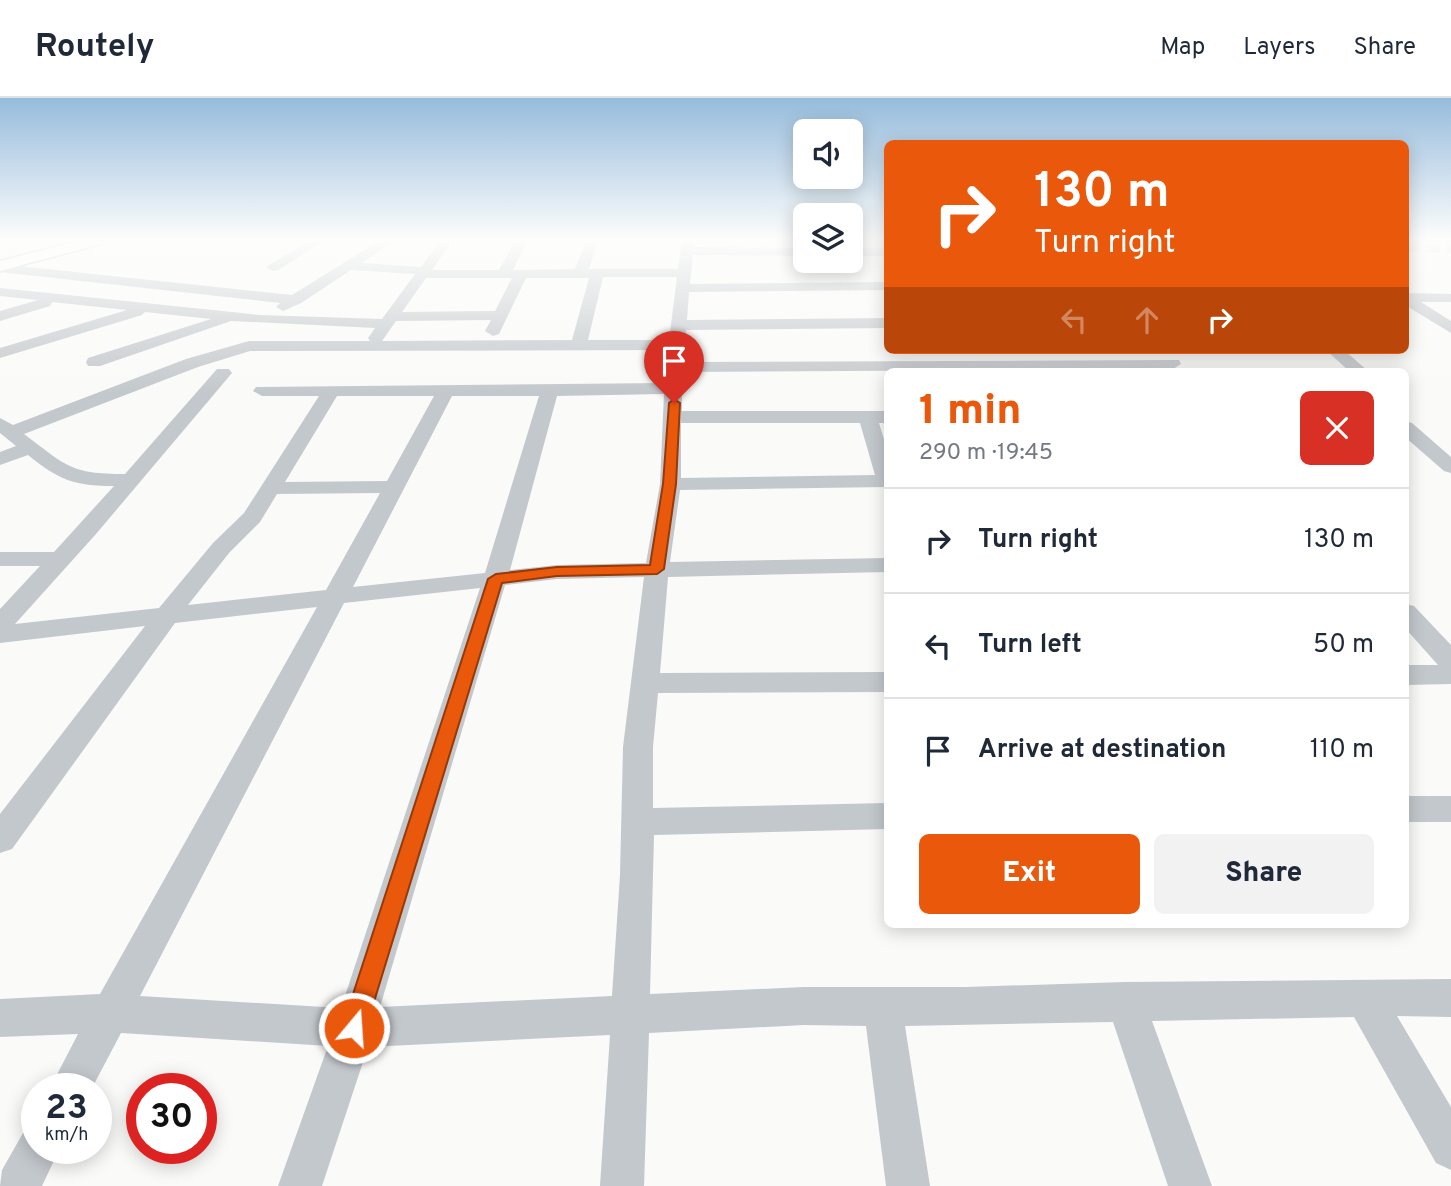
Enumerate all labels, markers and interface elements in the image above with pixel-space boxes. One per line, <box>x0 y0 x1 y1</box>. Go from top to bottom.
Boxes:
text: Routely <box>35 27 154 69</box>
text: Map <box>1160 33 1205 63</box>
text: Layers <box>1243 33 1315 63</box>
text: Share <box>1353 33 1416 63</box>
map controls <box>793 119 863 273</box>
button: sound <box>793 119 863 189</box>
text: 130 m <box>1034 163 1170 225</box>
icon: right <box>919 168 1010 259</box>
button: layers <box>793 203 863 273</box>
text: Turn right <box>1034 224 1176 264</box>
icon: left <box>1055 301 1093 339</box>
icon: ahead <box>1128 301 1166 339</box>
icon: right <box>1201 301 1239 339</box>
pin <box>644 331 704 403</box>
icon: arrive <box>655 342 693 380</box>
text: 1 min <box>919 386 1022 439</box>
button: close <box>1300 391 1374 465</box>
text: 290 m · 19:45 <box>919 439 1053 468</box>
icon: right <box>919 522 957 560</box>
text: Turn right <box>978 524 1098 557</box>
text: 130 m <box>1304 524 1374 557</box>
icon: left <box>919 627 957 665</box>
text: Turn left <box>978 629 1082 662</box>
text: 50 m <box>1313 629 1374 662</box>
icon: arrive <box>919 732 957 770</box>
text: Arrive at destination <box>978 734 1226 767</box>
text: 110 m <box>1310 734 1374 767</box>
button: Exit <box>919 834 1140 914</box>
button: Share <box>1154 834 1374 914</box>
position arrow <box>317 991 391 1065</box>
speed limit sign: 30 <box>126 1073 217 1164</box>
text: 23 <box>45 1087 88 1131</box>
text: km/h <box>45 1124 88 1147</box>

